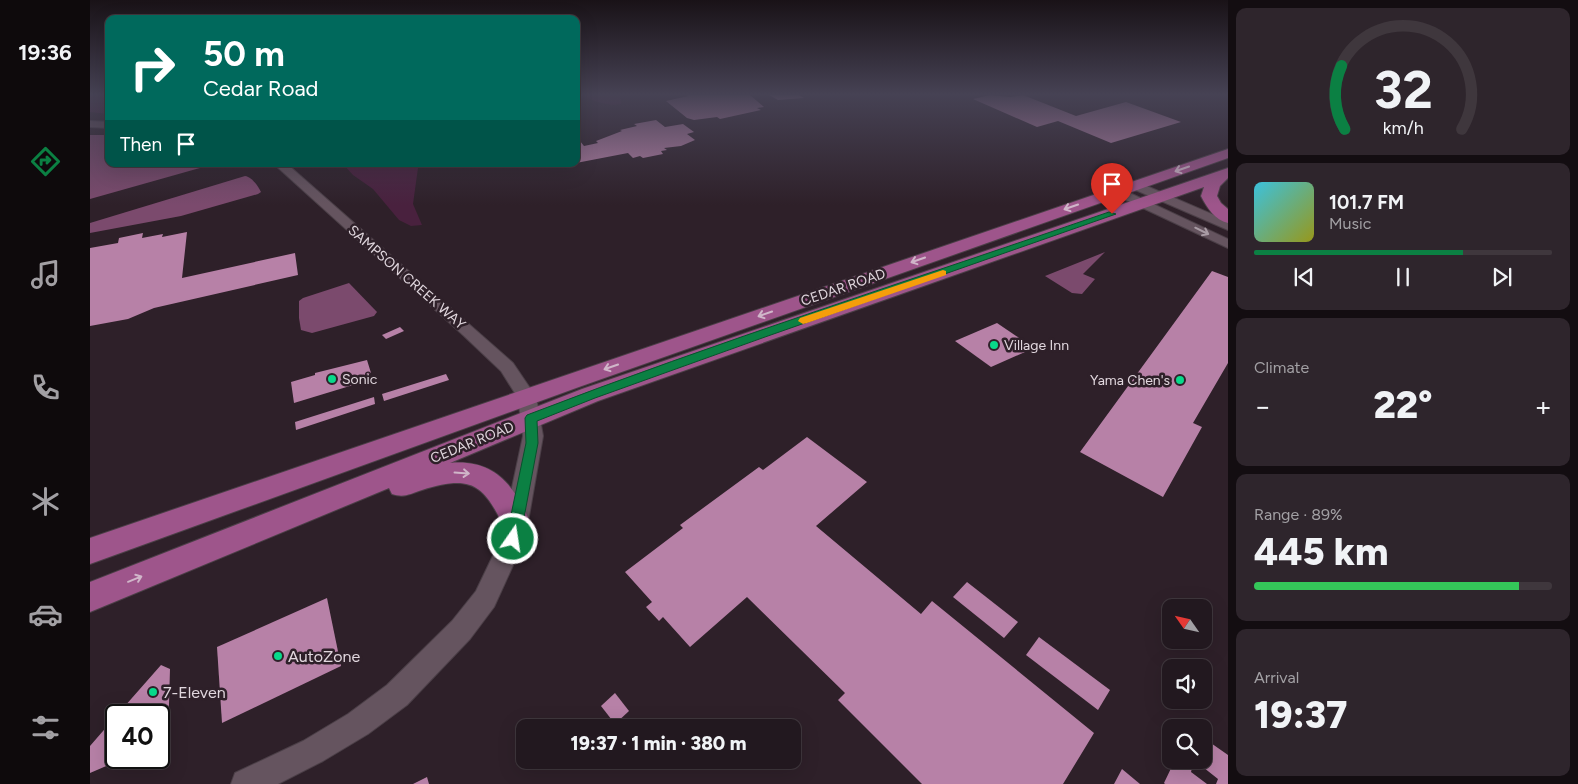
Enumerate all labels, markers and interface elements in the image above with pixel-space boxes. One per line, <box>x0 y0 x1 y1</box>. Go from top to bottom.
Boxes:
text: 50 m <box>203 33 285 75</box>
icon: right <box>120 35 185 100</box>
text: 19:36 <box>18 39 72 66</box>
text: 32 <box>1373 59 1433 121</box>
text: Cedar Road <box>203 75 319 102</box>
text: km/h <box>1383 117 1423 138</box>
icon: arrive <box>172 130 200 158</box>
text: Then <box>120 133 162 156</box>
icon: directions <box>28 144 63 179</box>
pin <box>1091 163 1133 214</box>
one-way arrow <box>1175 165 1190 174</box>
icon: arrive <box>1098 170 1126 198</box>
text: 101.7 FM <box>1329 191 1404 214</box>
one-way arrow <box>1064 203 1080 212</box>
text: Music <box>1329 214 1371 233</box>
street label: SAMPSON CREEK WAY <box>344 222 469 333</box>
one-way arrow <box>1194 227 1209 236</box>
one-way arrow <box>911 256 926 265</box>
icon: music <box>28 257 63 292</box>
icon: previous <box>1290 263 1318 291</box>
icon: pause <box>1389 263 1417 291</box>
icon: next <box>1488 263 1516 291</box>
street label: CEDAR ROAD <box>799 265 888 310</box>
one-way arrow <box>757 310 773 319</box>
place label: Village Inn <box>1004 337 1069 354</box>
marker: Village Inn <box>988 339 1000 351</box>
text: Climate <box>1254 358 1309 377</box>
one-way arrow <box>604 363 619 372</box>
icon: phone <box>28 370 63 405</box>
place label: Sonic <box>342 371 378 388</box>
place label: Yama Chen's <box>1090 372 1170 389</box>
marker: Sonic <box>326 373 338 385</box>
marker: Yama Chen's <box>1174 374 1186 386</box>
text: 22° <box>1373 382 1433 428</box>
text: − <box>1254 389 1271 423</box>
text: + <box>1535 389 1552 423</box>
street label: CEDAR ROAD <box>428 418 516 467</box>
one-way arrow <box>454 468 470 478</box>
icon: climate <box>28 484 63 519</box>
text: Range · 89% <box>1254 505 1343 524</box>
position arrow <box>486 512 538 564</box>
text: 445 km <box>1254 529 1388 575</box>
one-way arrow <box>127 574 142 583</box>
icon: car <box>28 597 63 632</box>
north arrow <box>1162 599 1212 649</box>
map controls <box>1162 599 1212 769</box>
place label: AutoZone <box>288 647 361 666</box>
marker: AutoZone <box>272 650 284 662</box>
button: sound <box>1162 659 1212 709</box>
text: Arrival <box>1254 668 1299 687</box>
place label: 7-Eleven <box>163 683 226 702</box>
marker: 7-Eleven <box>147 686 159 698</box>
text: 19:37 <box>1254 692 1348 738</box>
speed limit sign: 40 <box>105 704 170 769</box>
icon: filters <box>28 710 63 745</box>
button: search <box>1162 719 1212 769</box>
text: 19:37 · 1 min · 380 m <box>571 732 746 755</box>

